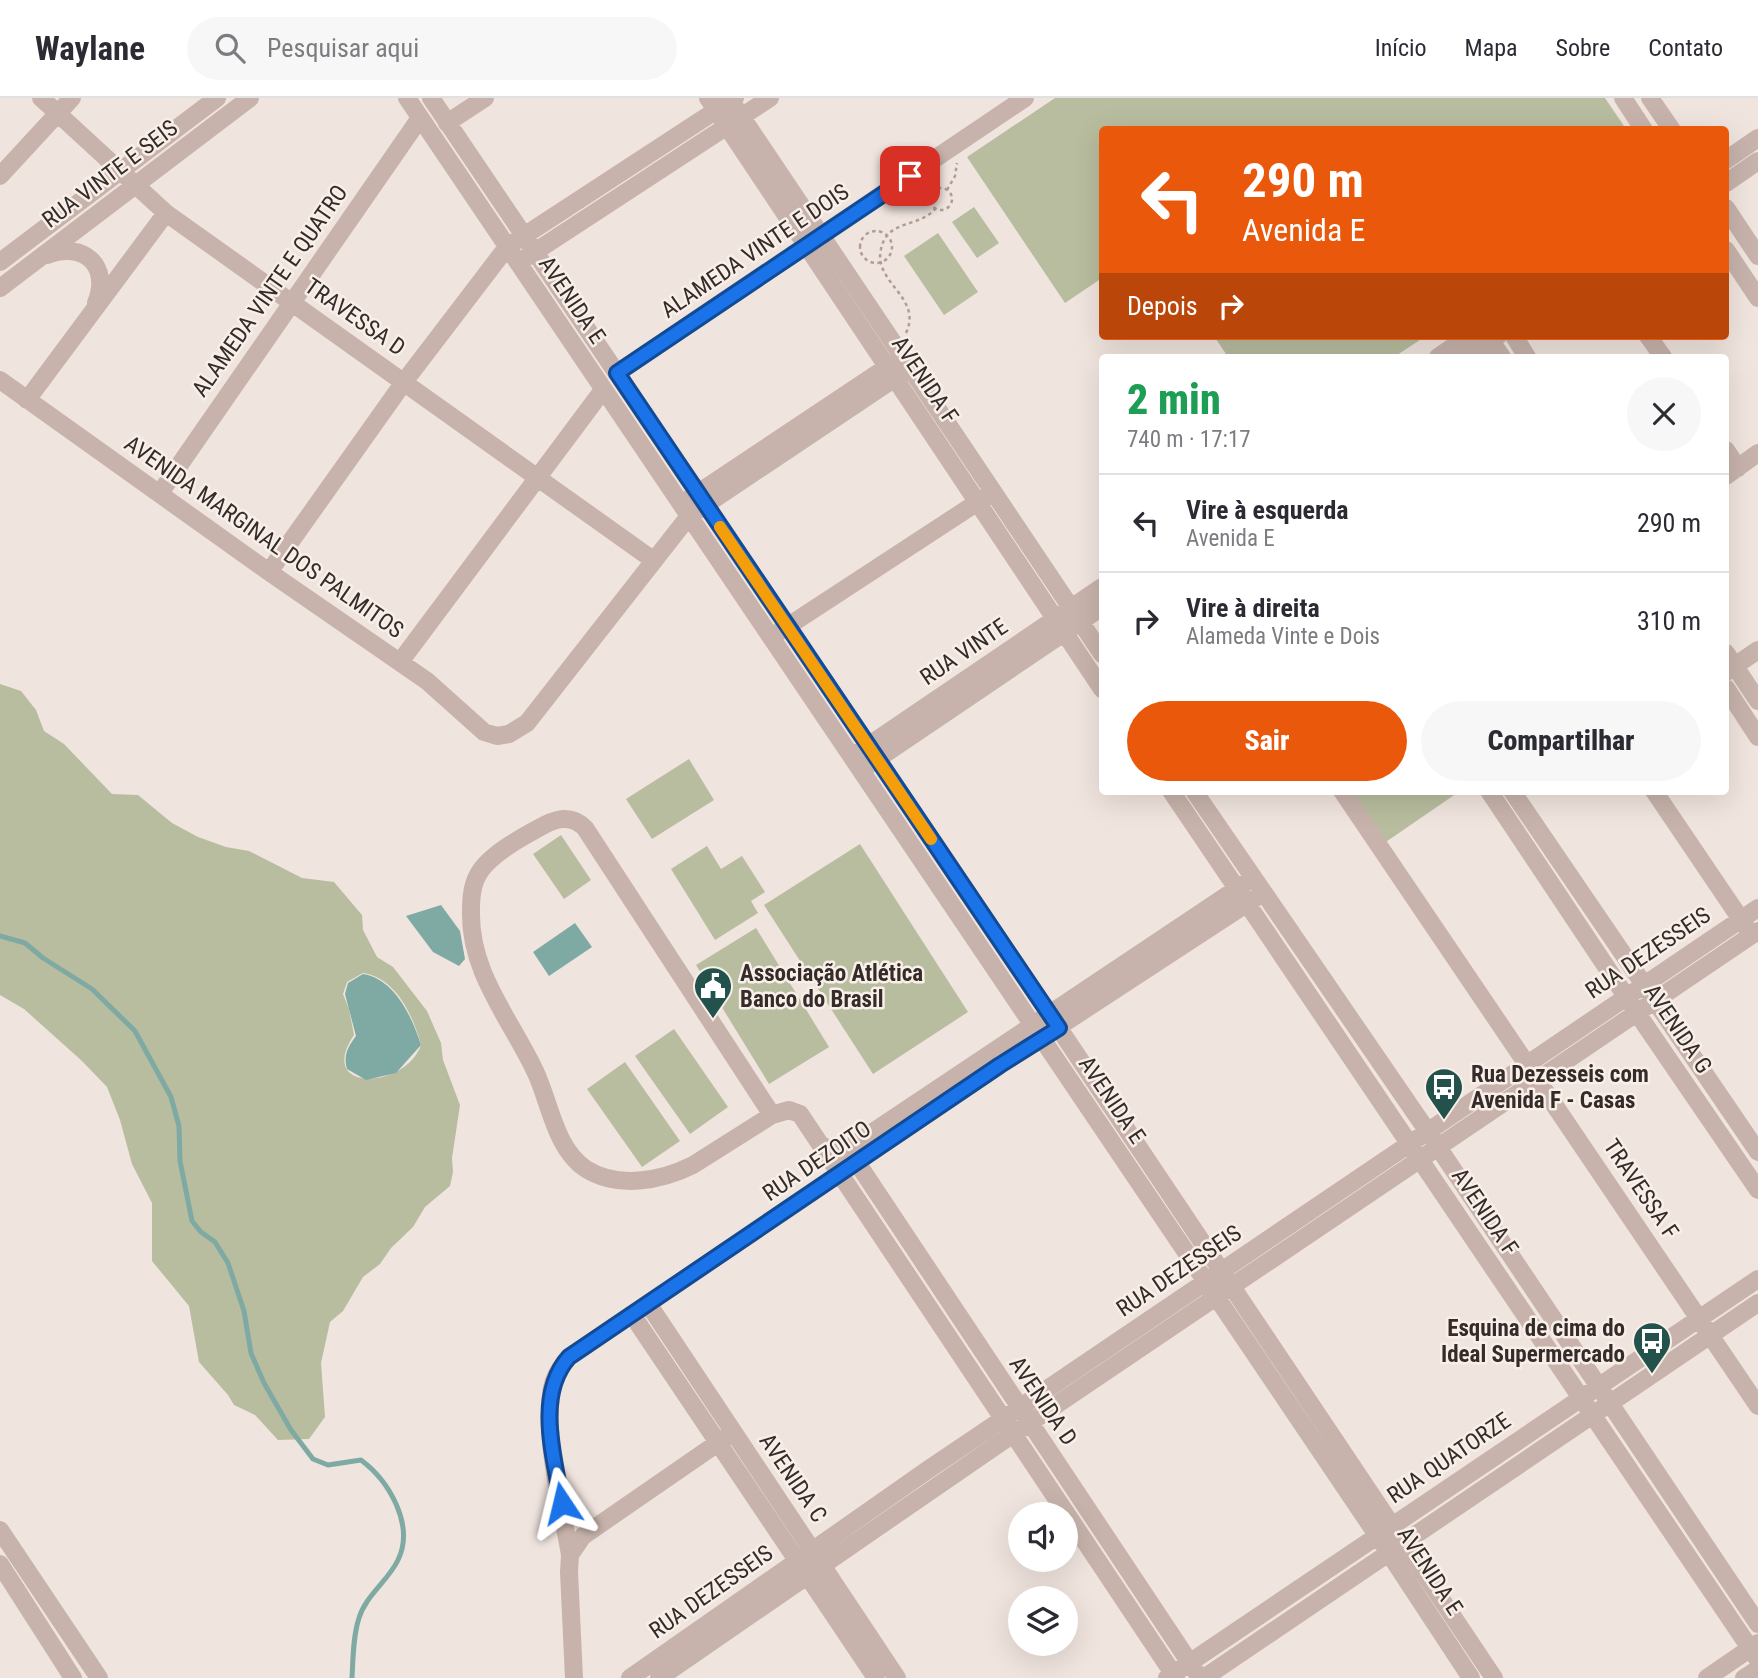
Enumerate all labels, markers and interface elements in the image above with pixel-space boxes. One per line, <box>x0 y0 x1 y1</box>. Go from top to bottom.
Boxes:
search box <box>187 17 677 80</box>
text: Waylane <box>35 29 145 68</box>
icon: search <box>211 29 249 67</box>
text: Pesquisar aqui <box>267 33 419 63</box>
text: Início <box>1375 34 1427 62</box>
text: Mapa <box>1465 34 1518 62</box>
text: Sobre <box>1556 34 1610 62</box>
text: Contato <box>1648 34 1723 62</box>
street label: RUA VINTE E SEIS <box>37 114 183 234</box>
pin <box>880 146 940 206</box>
text: 290 m <box>1242 152 1364 209</box>
icon: left <box>1127 154 1218 245</box>
icon: arrive <box>891 157 929 195</box>
street label: ALAMEDA VINTE E DOIS <box>656 178 854 324</box>
street label: ALAMEDA VINTE E QUATRO <box>187 180 353 402</box>
text: Avenida E <box>1242 211 1365 249</box>
street label: AVENIDA E <box>533 251 611 349</box>
street label: TRAVESSA D <box>300 273 410 361</box>
icon: right <box>1212 287 1250 325</box>
text: Depois <box>1127 291 1198 321</box>
street label: AVENIDA F <box>886 331 964 429</box>
text: 2 min <box>1127 375 1221 424</box>
button: close <box>1627 377 1701 451</box>
text: 740 m · 17:17 <box>1127 426 1251 453</box>
street label: AVENIDA MARGINAL DOS PALMITOS <box>119 430 409 644</box>
text: Vire à esquerda <box>1186 495 1349 525</box>
icon: left <box>1127 504 1165 542</box>
text: 290 m <box>1637 508 1701 538</box>
text: Avenida E <box>1186 525 1275 552</box>
text: Vire à direita <box>1186 593 1320 623</box>
icon: right <box>1127 602 1165 640</box>
text: 310 m <box>1637 606 1701 636</box>
street label: RUA VINTE <box>915 613 1013 691</box>
text: Alameda Vinte e Dois <box>1186 623 1380 650</box>
button: Sair <box>1127 701 1407 781</box>
button: Compartilhar <box>1421 701 1701 781</box>
street label: RUA DEZESSEIS <box>1581 901 1715 1005</box>
place label: Associação Atlética Banco do Brasil <box>740 960 923 1013</box>
public building icon: Associação Atlética Banco do Brasil <box>692 965 734 1020</box>
street label: AVENIDA G <box>1638 979 1718 1079</box>
street label: AVENIDA E <box>1073 1051 1151 1149</box>
place label: Rua Dezesseis com Avenida F - Casas <box>1471 1061 1649 1114</box>
bus stop icon: Rua Dezesseis com Avenida F - Casas <box>1423 1066 1465 1121</box>
street label: RUA DEZOITO <box>758 1115 876 1207</box>
street label: TRAVESSA F <box>1598 1134 1684 1244</box>
street label: AVENIDA F <box>1446 1163 1524 1261</box>
street label: RUA DEZESSEIS <box>1112 1219 1246 1323</box>
place label: Esquina de cima do Ideal Supermercado <box>1441 1315 1625 1368</box>
bus stop icon: Esquina de cima do Ideal Supermercado <box>1631 1320 1673 1375</box>
street label: AVENIDA D <box>1004 1352 1082 1450</box>
street label: RUA QUATORZE <box>1382 1407 1516 1509</box>
street label: AVENIDA C <box>754 1429 832 1527</box>
position arrow <box>525 1466 599 1540</box>
map controls <box>1008 1502 1078 1656</box>
button: sound <box>1008 1502 1078 1572</box>
street label: AVENIDA E <box>1392 1522 1468 1620</box>
street label: RUA DEZESSEIS <box>644 1540 778 1644</box>
button: layers <box>1008 1586 1078 1656</box>

